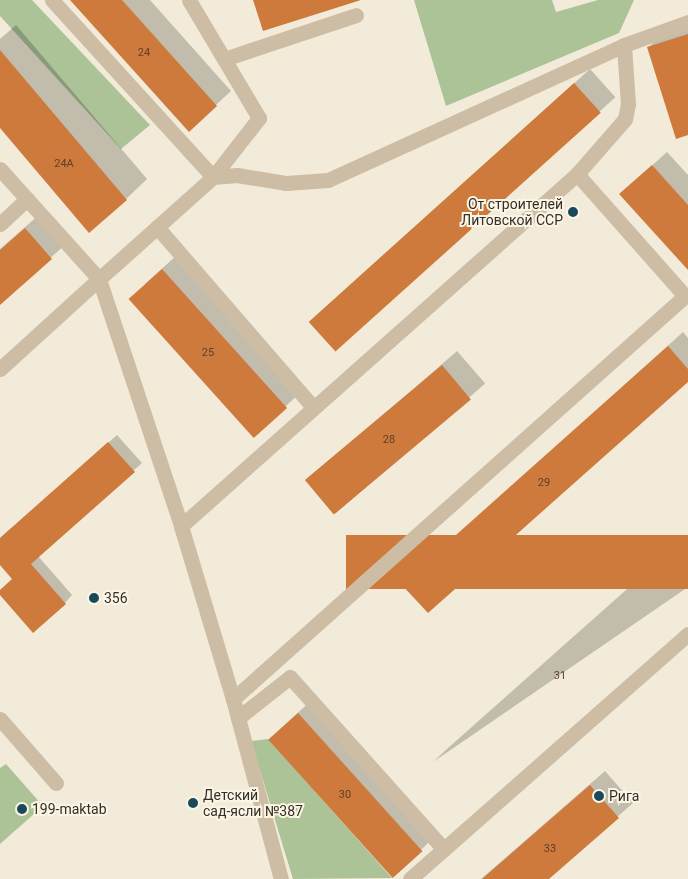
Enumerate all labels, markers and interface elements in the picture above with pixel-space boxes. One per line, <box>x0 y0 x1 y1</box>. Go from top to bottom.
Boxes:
house number: 24 <box>138 46 150 60</box>
house number: 24А <box>54 157 74 171</box>
place label: От строителей Литовской ССР <box>461 196 563 228</box>
marker: От строителей Литовской ССР <box>567 206 579 218</box>
house number: 25 <box>202 346 214 360</box>
house number: 28 <box>383 433 395 447</box>
house number: 29 <box>538 476 550 490</box>
place label: 356 <box>104 590 128 606</box>
marker: 356 <box>88 592 100 604</box>
house number: 31 <box>554 669 566 683</box>
place label: Детский сад-ясли №387 <box>203 787 303 820</box>
house number: 30 <box>339 788 351 802</box>
place label: Рига <box>609 788 639 804</box>
marker: Рига <box>593 790 605 802</box>
marker: Детский сад-ясли №387 <box>187 797 199 809</box>
place label: 199-maktab <box>32 801 107 817</box>
marker: 199-maktab <box>16 803 28 815</box>
house number: 33 <box>544 842 556 856</box>

